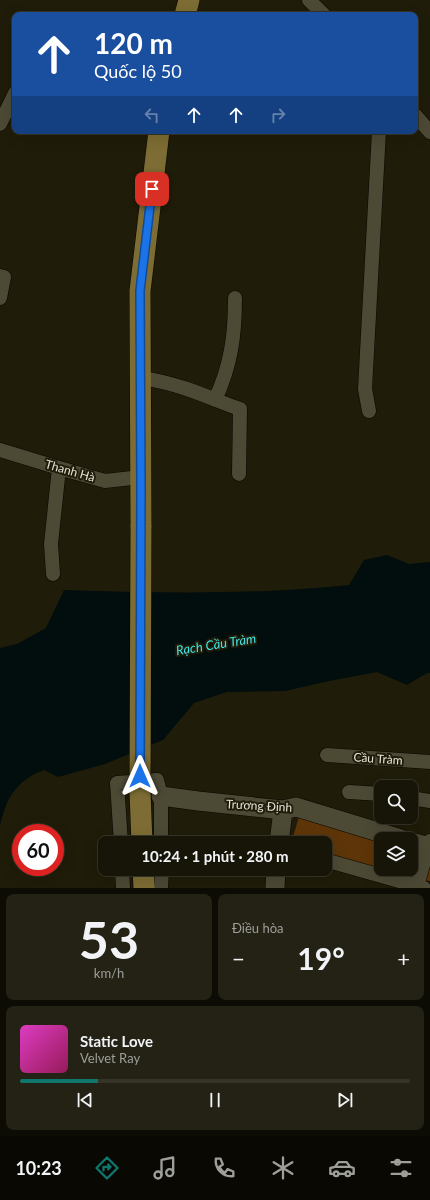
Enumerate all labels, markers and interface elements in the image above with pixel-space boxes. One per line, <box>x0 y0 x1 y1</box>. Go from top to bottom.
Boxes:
text: 120 m <box>94 26 173 60</box>
icon: ahead <box>28 28 80 80</box>
text: Quốc lộ 50 <box>94 60 182 82</box>
icon: left <box>141 104 163 126</box>
icon: ahead <box>183 104 205 126</box>
icon: ahead <box>225 104 247 126</box>
icon: right <box>267 104 289 126</box>
pin <box>135 172 169 206</box>
icon: arrive <box>141 178 163 200</box>
street label: Thanh Hà <box>44 456 97 485</box>
water label: Rạch Cầu Tràm <box>175 630 257 658</box>
street label: Cầu Tràm <box>353 749 403 768</box>
position arrow <box>119 755 161 797</box>
map controls <box>374 780 418 876</box>
button: search <box>374 780 418 824</box>
street label: Trương Định <box>225 796 293 815</box>
speed limit sign: 60 <box>12 824 64 876</box>
button: layers <box>374 832 418 876</box>
text: 10:24 · 1 phút · 280 m <box>141 847 289 865</box>
text: 53 <box>79 908 139 970</box>
text: Điều hòa <box>232 920 284 936</box>
text: 19° <box>297 940 345 976</box>
text: − <box>232 945 245 972</box>
text: + <box>397 945 410 972</box>
text: km/h <box>94 965 124 981</box>
text: Static Love <box>80 1032 153 1050</box>
text: Velvet Ray <box>80 1050 140 1066</box>
icon: previous <box>74 1089 96 1111</box>
icon: pause <box>204 1089 226 1111</box>
icon: next <box>334 1089 356 1111</box>
icon: directions <box>93 1154 121 1182</box>
icon: music <box>151 1154 179 1182</box>
icon: phone <box>210 1154 238 1182</box>
icon: climate <box>269 1154 297 1182</box>
icon: car <box>328 1154 356 1182</box>
icon: filters <box>387 1154 415 1182</box>
text: 10:23 <box>15 1157 62 1179</box>

